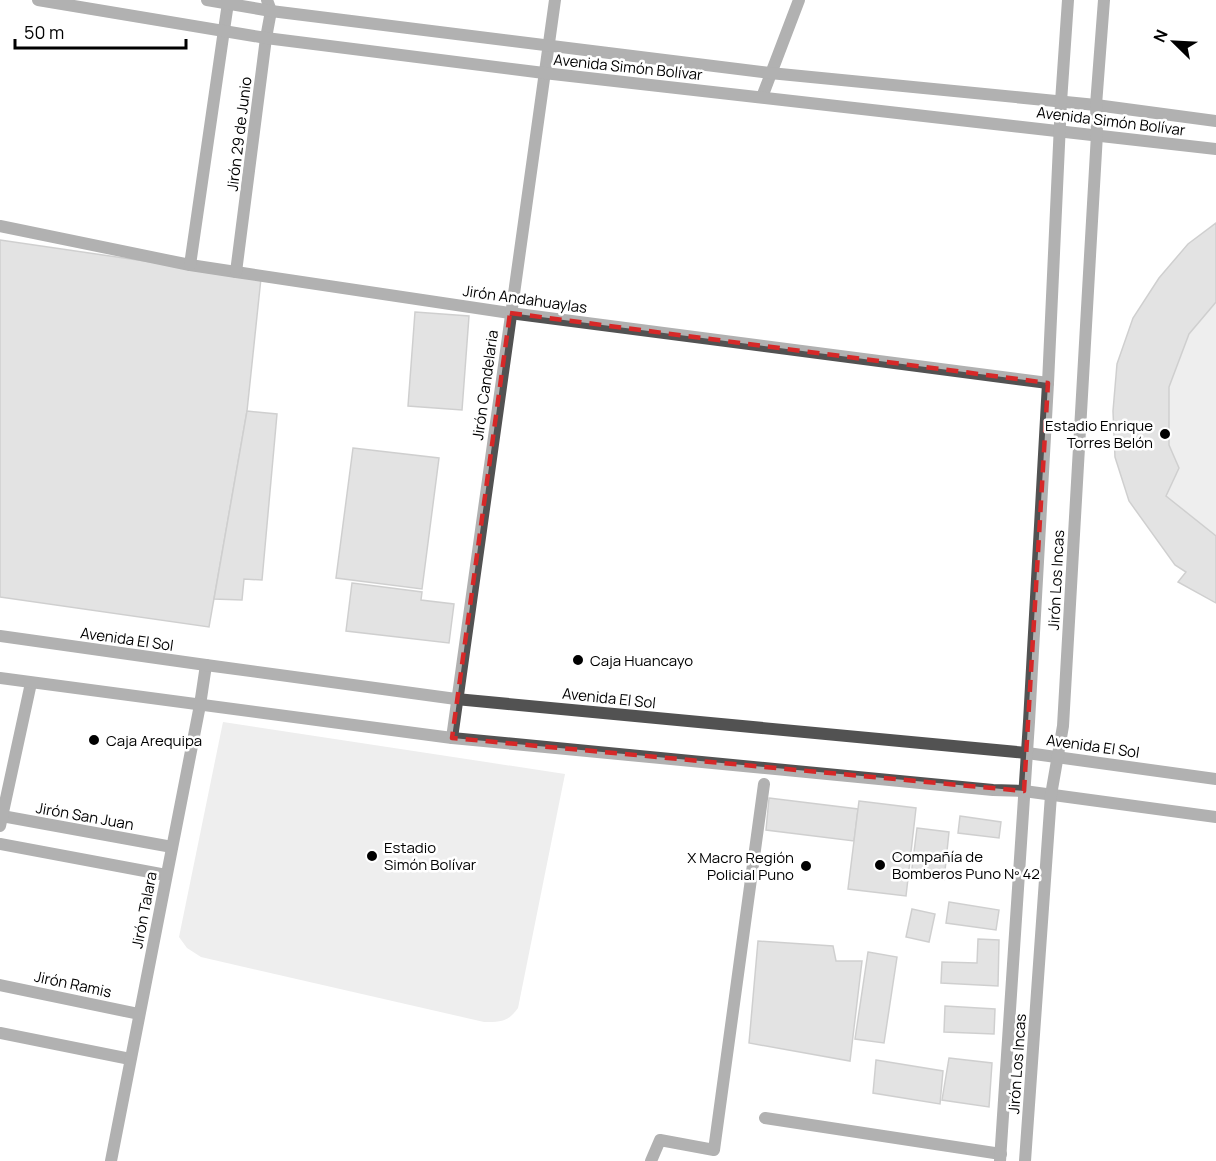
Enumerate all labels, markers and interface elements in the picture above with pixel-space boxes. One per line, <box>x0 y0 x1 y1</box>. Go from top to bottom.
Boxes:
scale bar <box>15 12 186 50</box>
north arrow <box>1144 12 1204 72</box>
text: 50 m <box>24 20 64 44</box>
text: N <box>1148 26 1173 46</box>
street label: Avenida Simón Bolívar <box>553 49 704 85</box>
street label: Jirón 29 de Junio <box>222 75 256 192</box>
street label: Avenida Simón Bolívar <box>1035 101 1187 141</box>
street label: Jirón Andahuaylas <box>461 280 589 318</box>
street label: Jirón Candelaria <box>467 329 503 441</box>
place label: Estadio Enrique Torres Belón <box>1045 415 1153 453</box>
marker: Estadio Enrique Torres Belón <box>1158 427 1172 441</box>
street label: Jirón Los Incas <box>1043 529 1069 631</box>
street label: Avenida El Sol <box>79 622 175 656</box>
place label: Caja Huancayo <box>590 650 693 671</box>
marker: Caja Huancayo <box>571 653 585 667</box>
street label: Avenida El Sol <box>561 683 657 713</box>
street label: Avenida El Sol <box>1045 729 1141 763</box>
place label: Caja Arequipa <box>106 730 202 751</box>
marker: Caja Arequipa <box>87 733 101 747</box>
street label: Jirón San Juan <box>34 797 136 835</box>
place label: Estadio Simón Bolívar <box>384 837 477 875</box>
place label: Compañía de Bomberos Puno Nº 42 <box>892 846 1040 884</box>
place label: X Macro Región Policial Puno <box>687 847 794 885</box>
marker: Estadio Simón Bolívar <box>365 849 379 863</box>
marker: Compañía de Bomberos Puno Nº 42 <box>873 858 887 872</box>
marker: X Macro Región Policial Puno <box>799 859 813 873</box>
street label: Jirón Talara <box>126 870 162 950</box>
street label: Jirón Ramis <box>32 966 114 1002</box>
street label: Jirón Los Incas <box>1003 1013 1031 1115</box>

